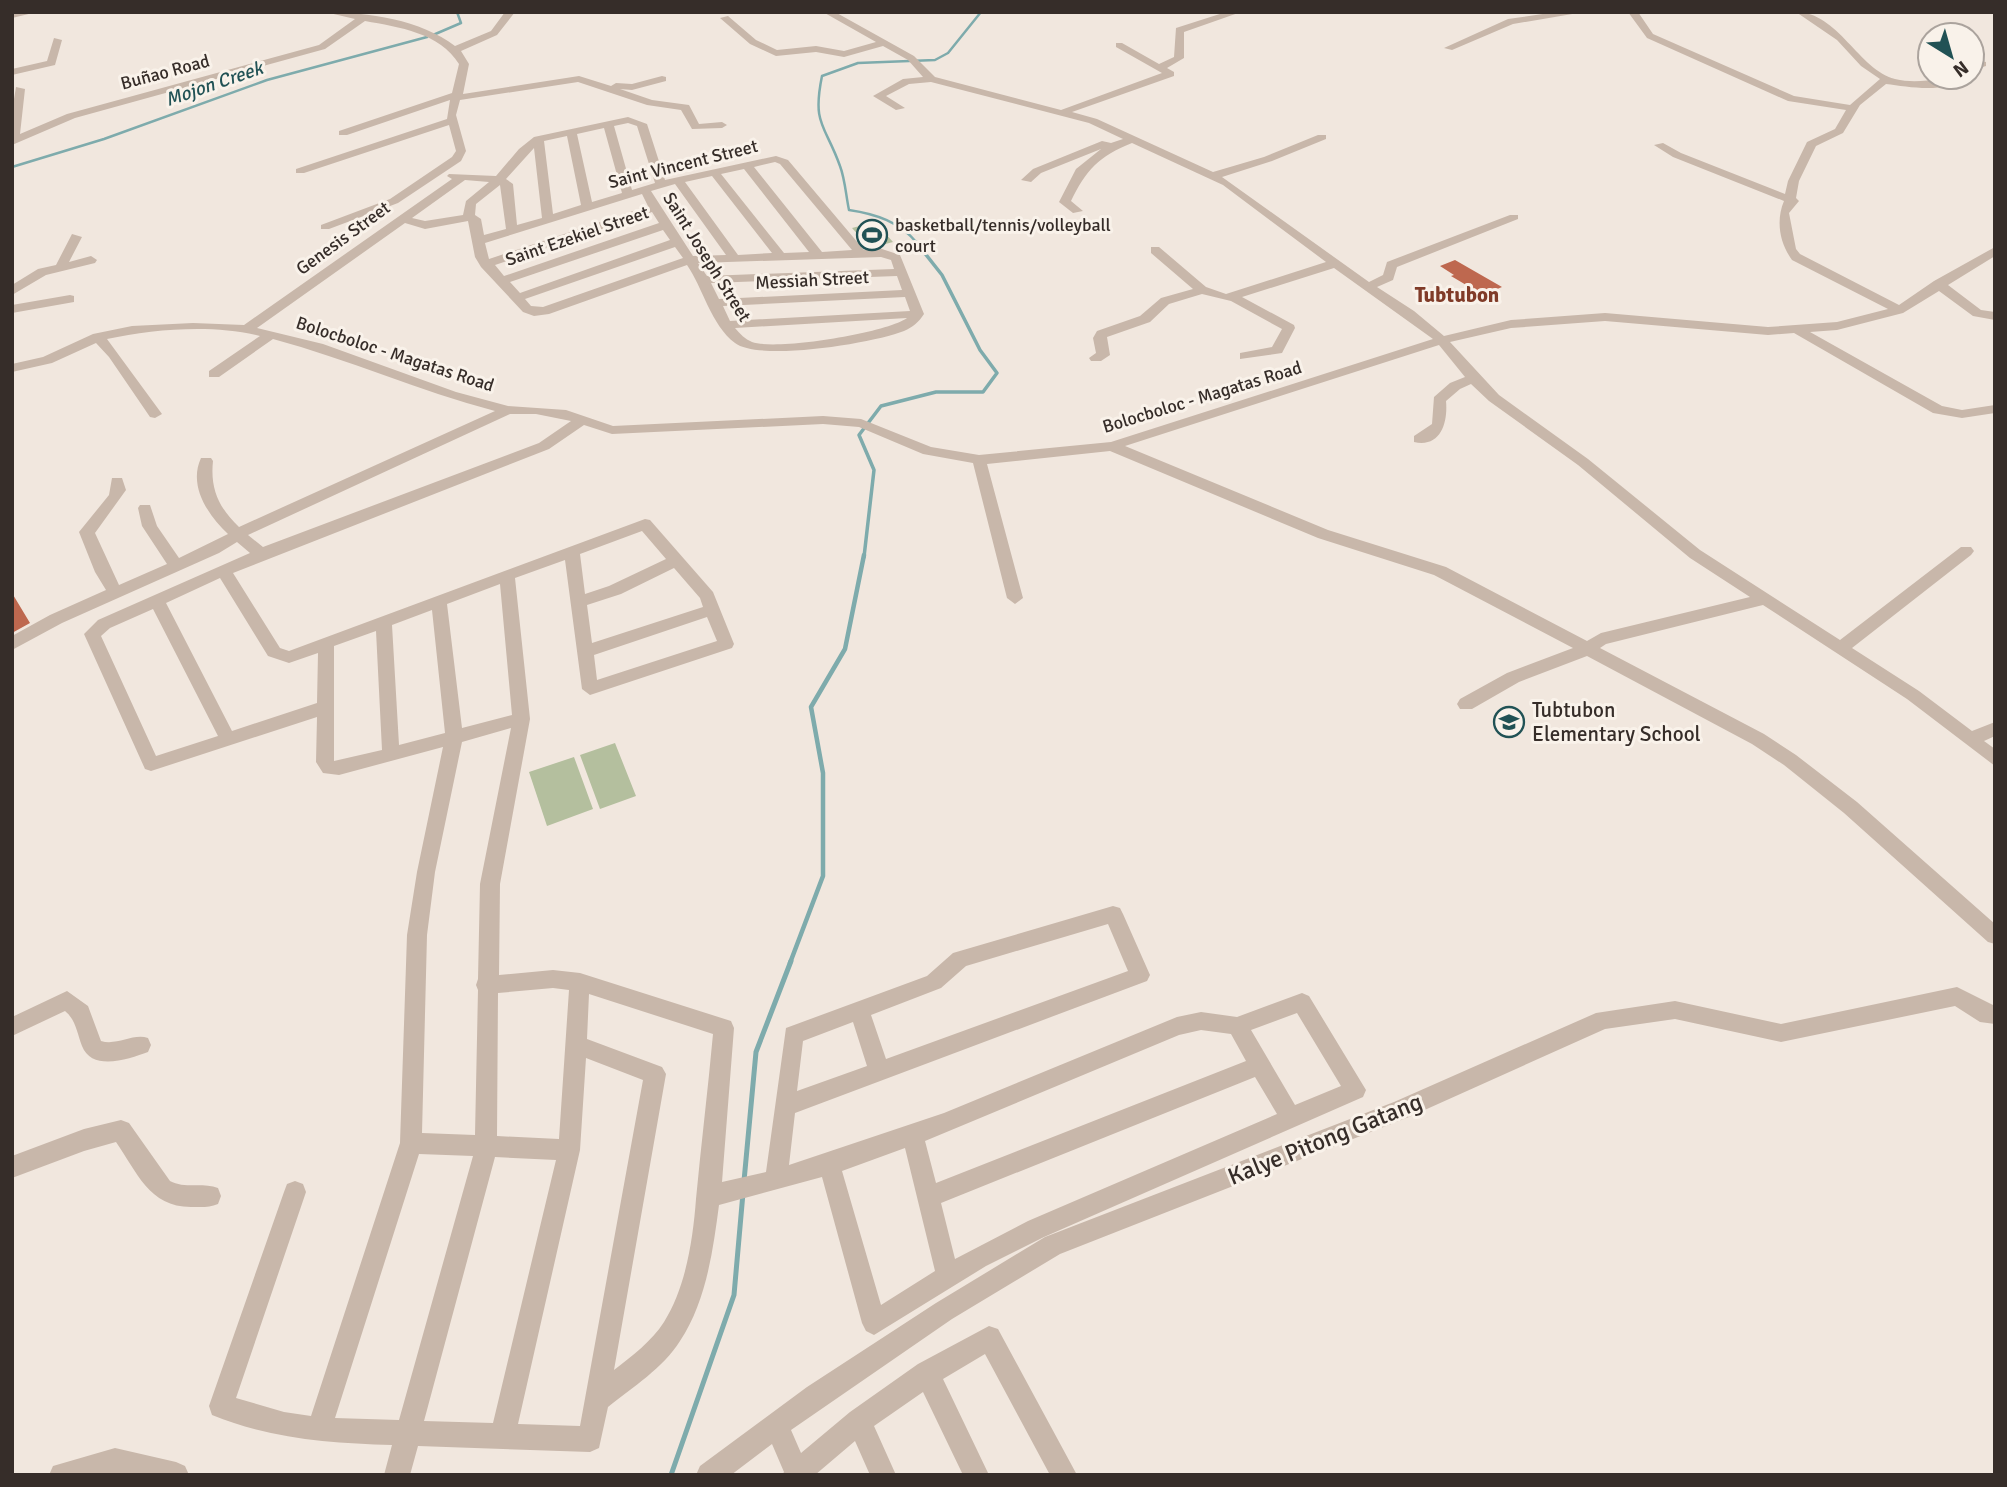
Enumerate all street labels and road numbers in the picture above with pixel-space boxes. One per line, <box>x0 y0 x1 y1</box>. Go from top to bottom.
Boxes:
street label: Buñao Road <box>118 50 212 94</box>
street label: Saint Vincent Street <box>606 135 760 193</box>
street label: Saint Joseph Street <box>658 188 756 326</box>
street label: Genesis Street <box>292 196 394 280</box>
street label: Saint Ezekiel Street <box>502 201 652 271</box>
street label: Messiah Street <box>755 266 869 294</box>
street label: Bolocboloc - Magatas Road <box>293 312 497 396</box>
street label: Bolocboloc - Magatas Road <box>1100 356 1304 438</box>
street label: Kalye Pitong Gatang <box>1223 1086 1427 1192</box>

